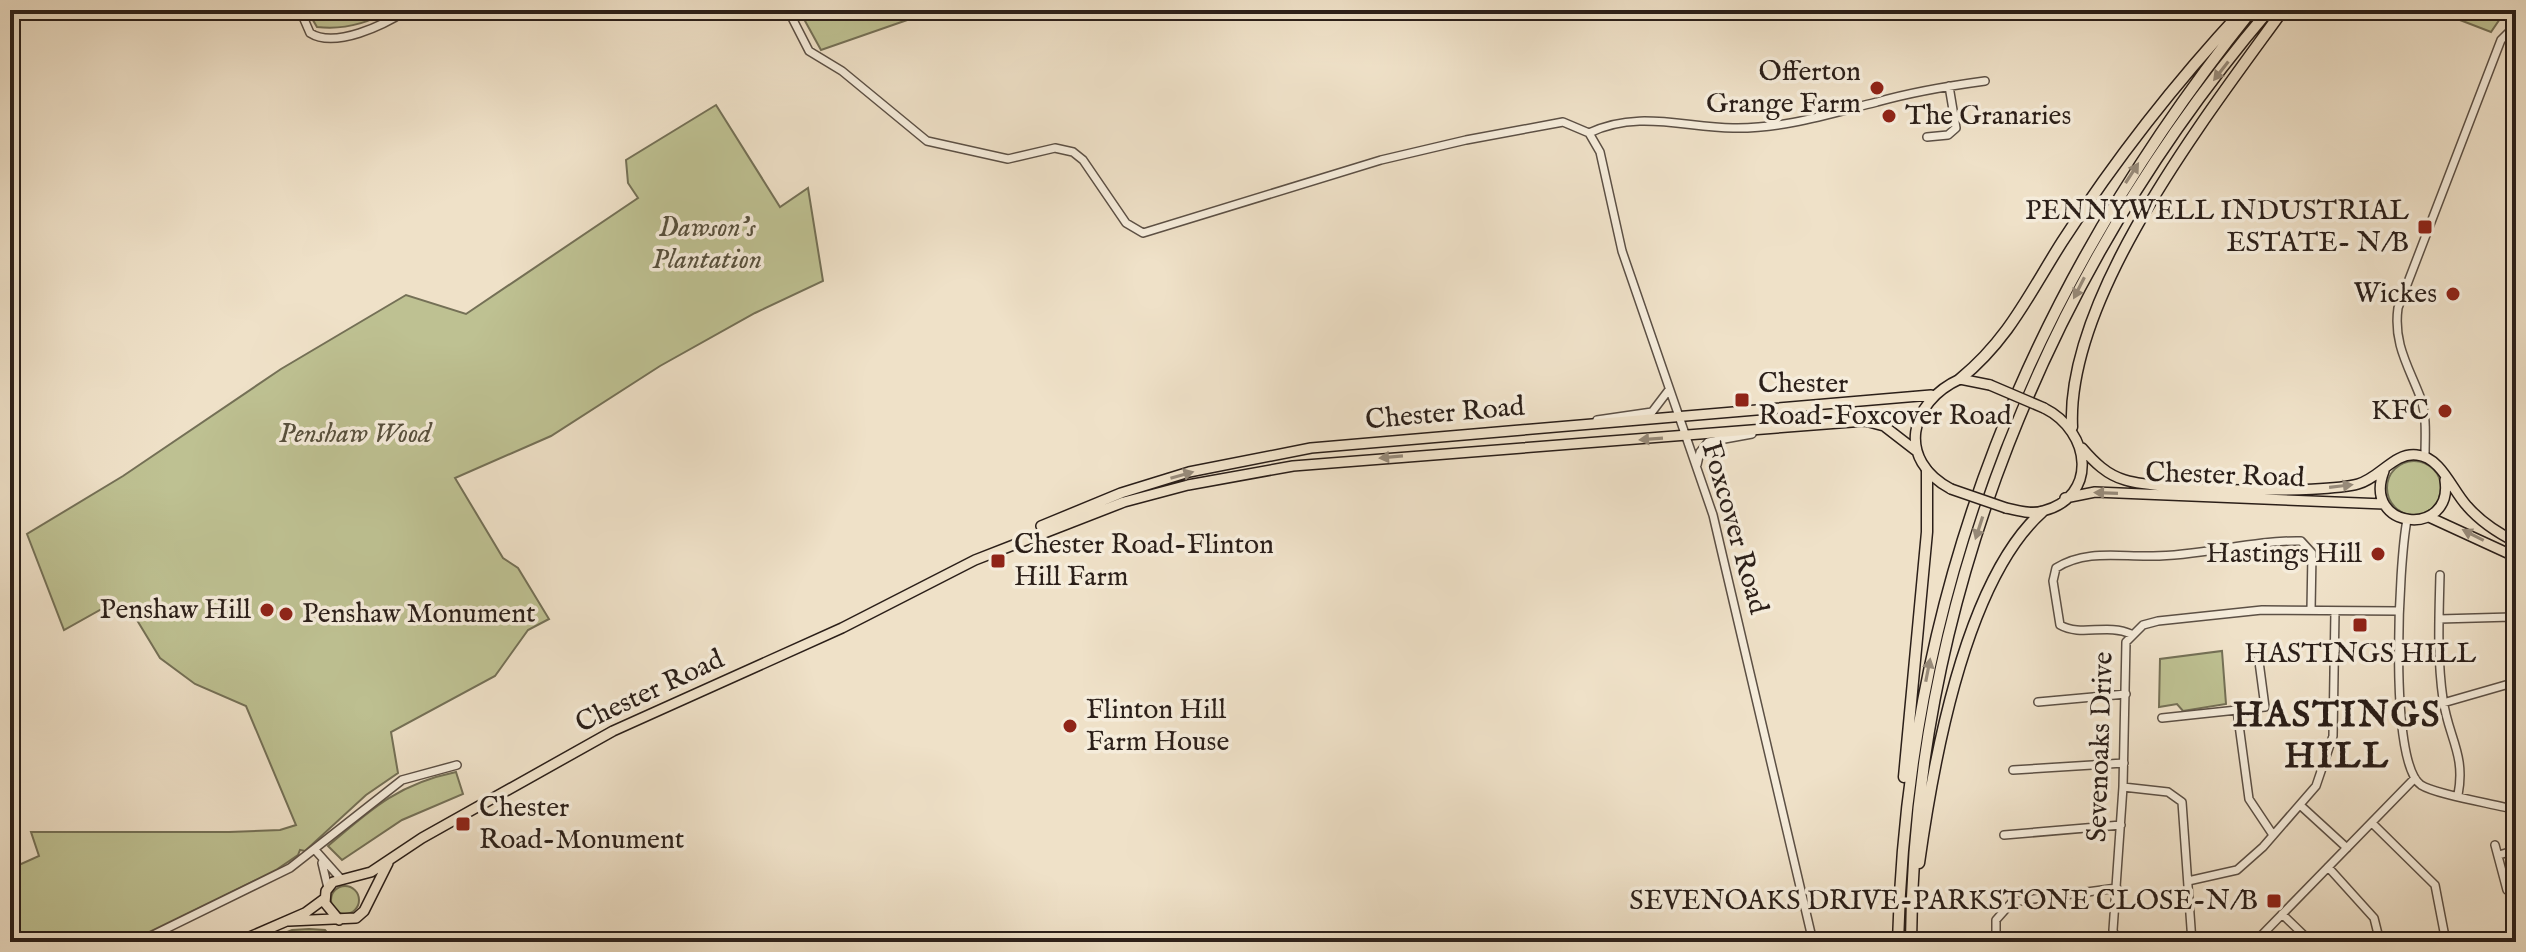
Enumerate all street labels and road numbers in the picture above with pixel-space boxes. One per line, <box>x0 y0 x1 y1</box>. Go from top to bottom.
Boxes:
street label: Chester Road <box>1364 390 1526 438</box>
street label: Foxcover Road <box>1693 438 1775 618</box>
street label: Chester Road <box>2145 456 2305 496</box>
street label: Chester Road <box>570 642 730 742</box>
street label: Sevenoaks Drive <box>2080 651 2122 843</box>

